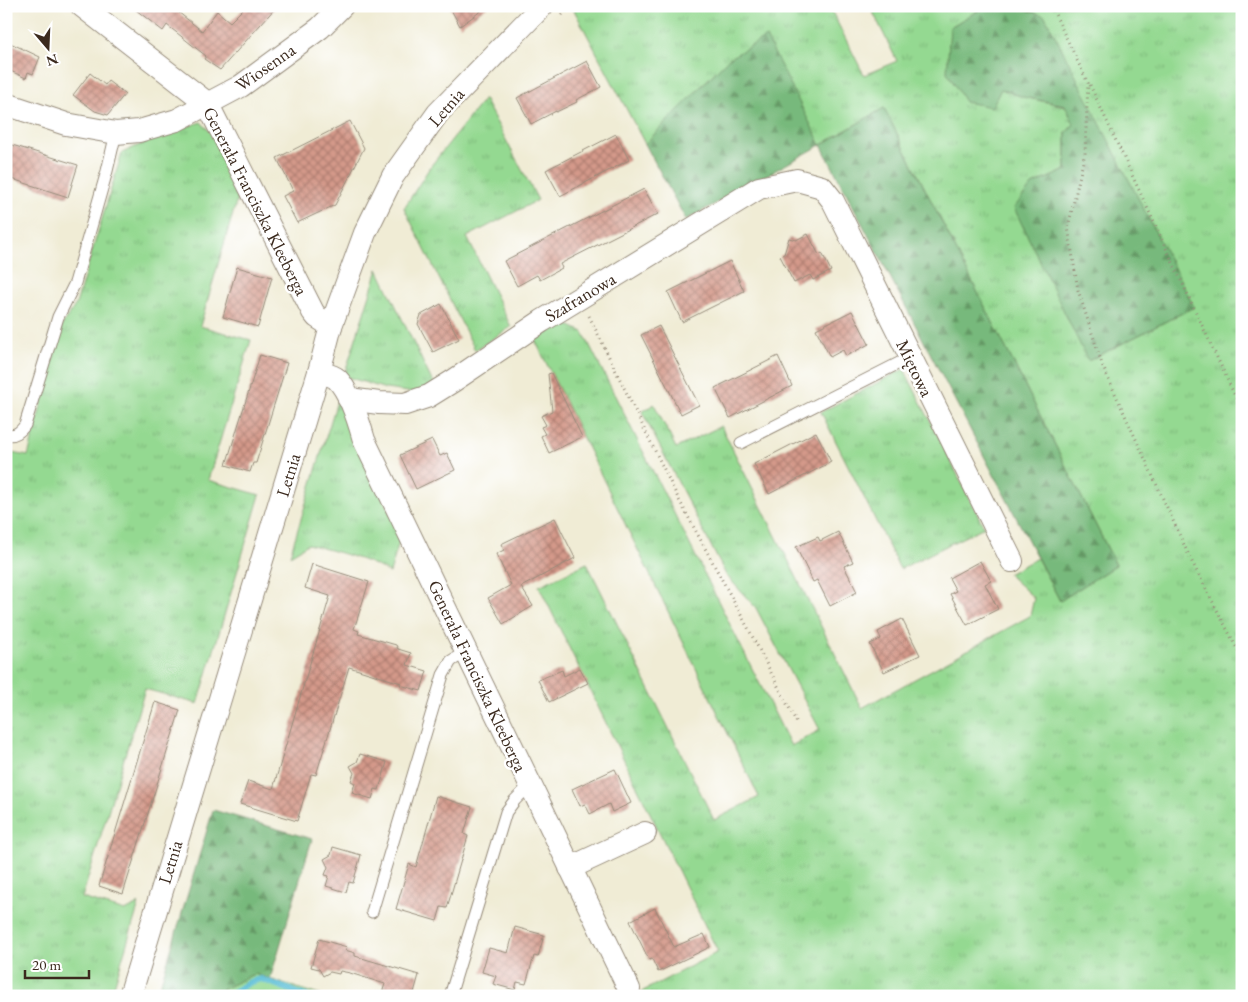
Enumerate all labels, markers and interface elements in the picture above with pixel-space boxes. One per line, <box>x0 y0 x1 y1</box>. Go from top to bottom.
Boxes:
north arrow <box>22 22 72 72</box>
street label: Wiosenna <box>230 37 300 96</box>
text: N <box>43 50 61 71</box>
street label: Letnia <box>423 82 470 131</box>
street label: Generała Franciszka Kleeberga <box>198 103 314 300</box>
street label: Szafranowa <box>540 266 620 327</box>
street label: Miętowa <box>891 336 939 401</box>
street label: Letnia <box>271 450 306 500</box>
street label: Generała Franciszka Kleeberga <box>423 576 533 776</box>
street label: Letnia <box>153 837 188 887</box>
scale bar <box>25 947 89 979</box>
text: 20 m <box>32 955 61 974</box>

